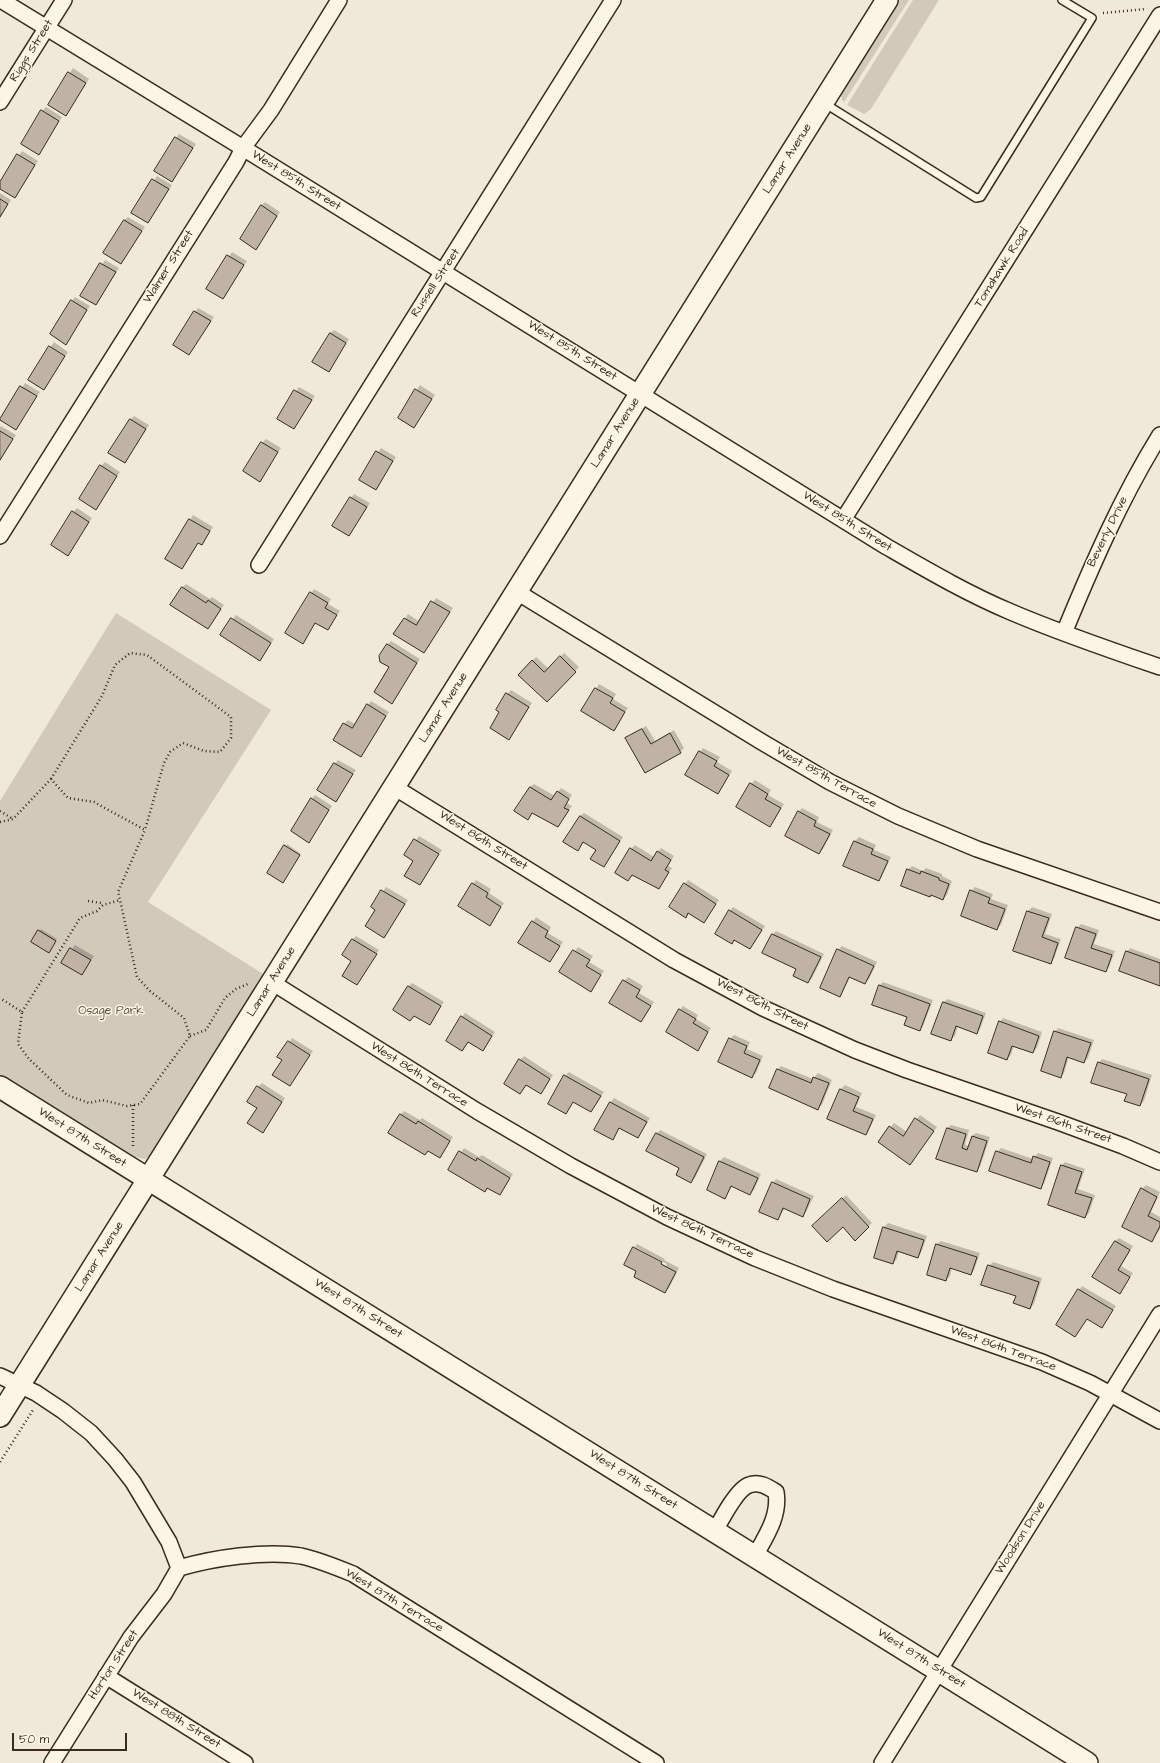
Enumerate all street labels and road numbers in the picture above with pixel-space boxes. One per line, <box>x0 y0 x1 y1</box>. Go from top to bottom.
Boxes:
street label: Riggs Street <box>7 17 57 85</box>
street label: Lamar Avenue <box>761 121 815 197</box>
street label: West 85th Street <box>249 148 343 214</box>
street label: Tomahawk Road <box>972 226 1032 310</box>
street label: Walmer Street <box>141 228 197 306</box>
street label: Russell Street <box>409 246 463 320</box>
street label: West 85th Street <box>525 318 619 384</box>
street label: Lamar Avenue <box>589 395 643 471</box>
street label: West 85th Street <box>800 489 894 555</box>
street label: Beverly Drive <box>1085 494 1131 570</box>
street label: Lamar Avenue <box>417 670 471 746</box>
street label: West 85th Terrace <box>773 744 879 812</box>
street label: West 86th Street <box>436 808 530 874</box>
street label: Lamar Avenue <box>245 944 299 1020</box>
street label: West 86th Street <box>714 976 810 1034</box>
street label: West 86th Terrace <box>368 1039 470 1111</box>
street label: West 86th Street <box>1013 1101 1113 1147</box>
street label: West 87th Street <box>35 1105 129 1171</box>
street label: West 86th Terrace <box>648 1202 756 1262</box>
street label: Lamar Avenue <box>73 1219 127 1295</box>
street label: West 87th Street <box>311 1276 405 1342</box>
street label: West 86th Terrace <box>948 1323 1058 1375</box>
street label: West 87th Street <box>586 1447 680 1513</box>
street label: Woodson Drive <box>993 1499 1049 1577</box>
street label: West 87th Terrace <box>342 1566 446 1636</box>
street label: West 87th Street <box>874 1626 968 1692</box>
street label: Horton Street <box>86 1628 142 1702</box>
street label: West 88th Street <box>129 1686 223 1752</box>

